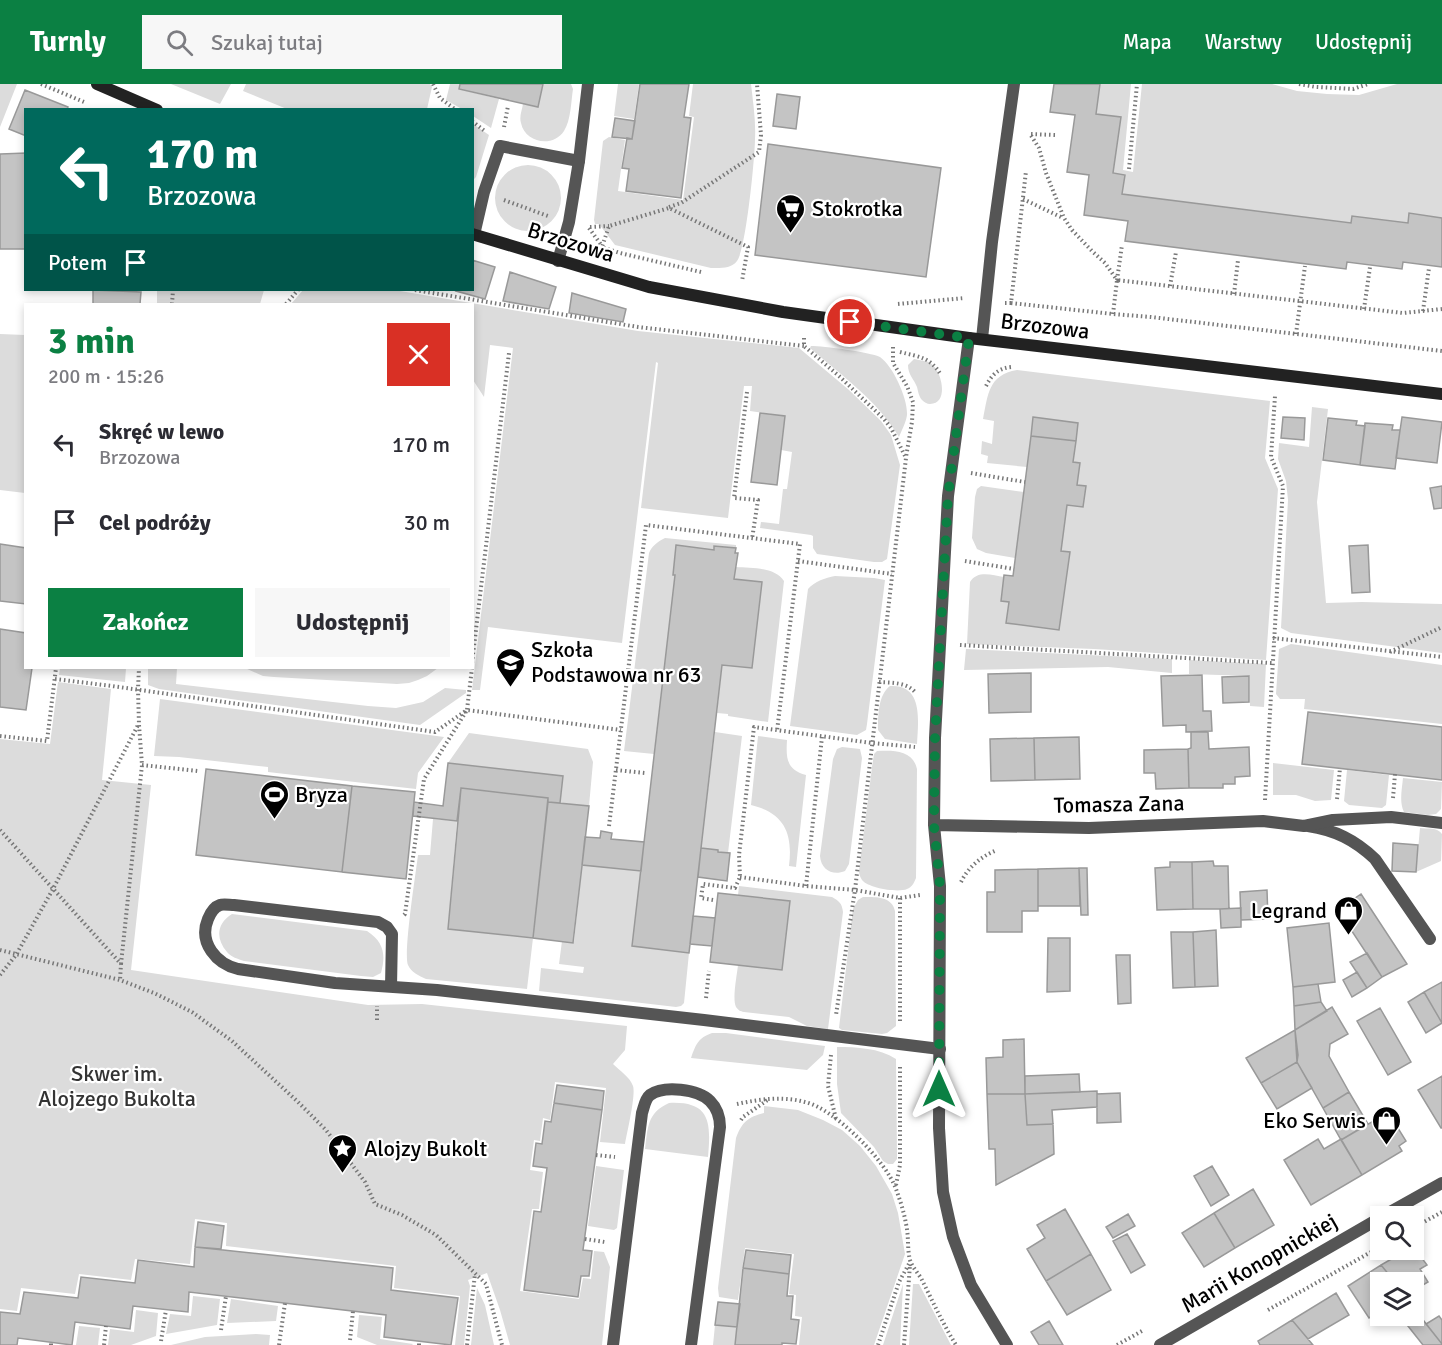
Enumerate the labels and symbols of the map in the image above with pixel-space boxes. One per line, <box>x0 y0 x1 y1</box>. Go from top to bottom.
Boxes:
supermarket icon: Stokrotka <box>775 192 807 234</box>
place label: Stokrotka <box>812 195 903 222</box>
street label: Brzozowa <box>524 216 618 268</box>
pin <box>824 296 875 347</box>
street label: Brzozowa <box>999 307 1091 345</box>
place label: Szkoła Podstawowa nr 63 <box>531 636 701 688</box>
school or university icon: Szkoła Podstawowa nr 63 <box>494 646 526 688</box>
sports icon: Bryza <box>258 778 290 820</box>
place label: Bryza <box>295 781 348 808</box>
street label: Tomasza Zana <box>1053 789 1185 819</box>
shop icon: Legrand <box>1332 894 1364 936</box>
place label: Legrand <box>1251 897 1327 924</box>
position arrow <box>907 1057 971 1121</box>
park label: Skwer im. Alojzego Bukolta <box>38 1060 196 1112</box>
shop icon: Eko Serwis <box>1371 1104 1403 1146</box>
place label: Eko Serwis <box>1263 1107 1366 1134</box>
place icon: Alojzy Bukolt <box>327 1132 359 1174</box>
place label: Alojzy Bukolt <box>364 1135 487 1162</box>
street label: Marii Konopnickiej <box>1176 1207 1342 1319</box>

